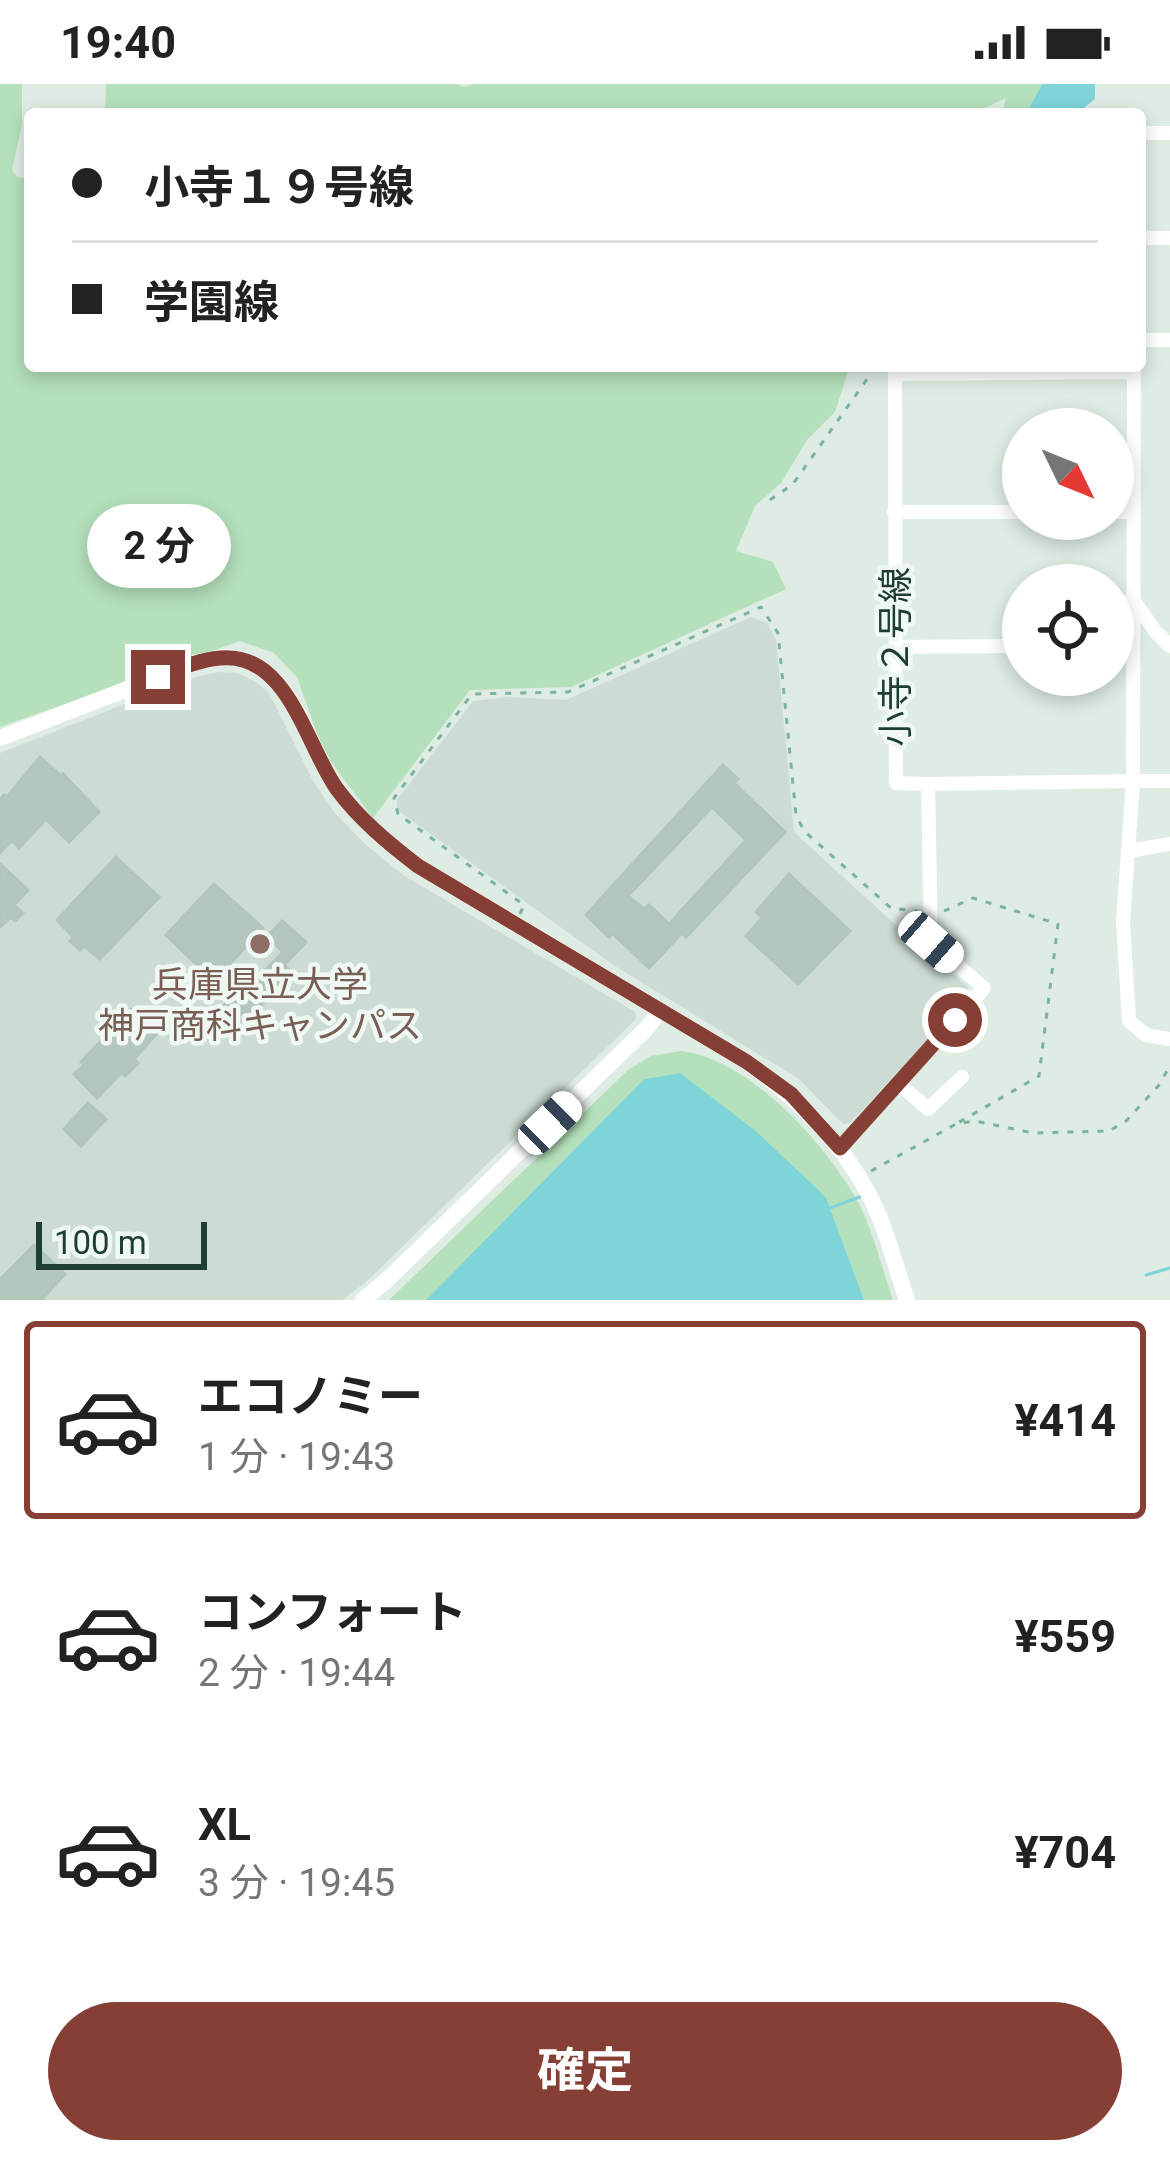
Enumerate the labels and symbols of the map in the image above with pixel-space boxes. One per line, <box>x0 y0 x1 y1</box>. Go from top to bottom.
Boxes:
north arrow <box>1002 408 1134 540</box>
callout: 2 分 <box>86 503 230 587</box>
street label: 小寺２号線 <box>875 567 917 747</box>
route end <box>131 650 185 704</box>
car <box>892 905 970 979</box>
marker: 兵庫県立大学 神戸商科キャンパス <box>247 931 273 957</box>
place label: 兵庫県立大学 神戸商科キャンパス <box>98 964 422 1047</box>
route start <box>928 993 982 1047</box>
car <box>512 1085 588 1161</box>
scale bar <box>36 1216 207 1269</box>

